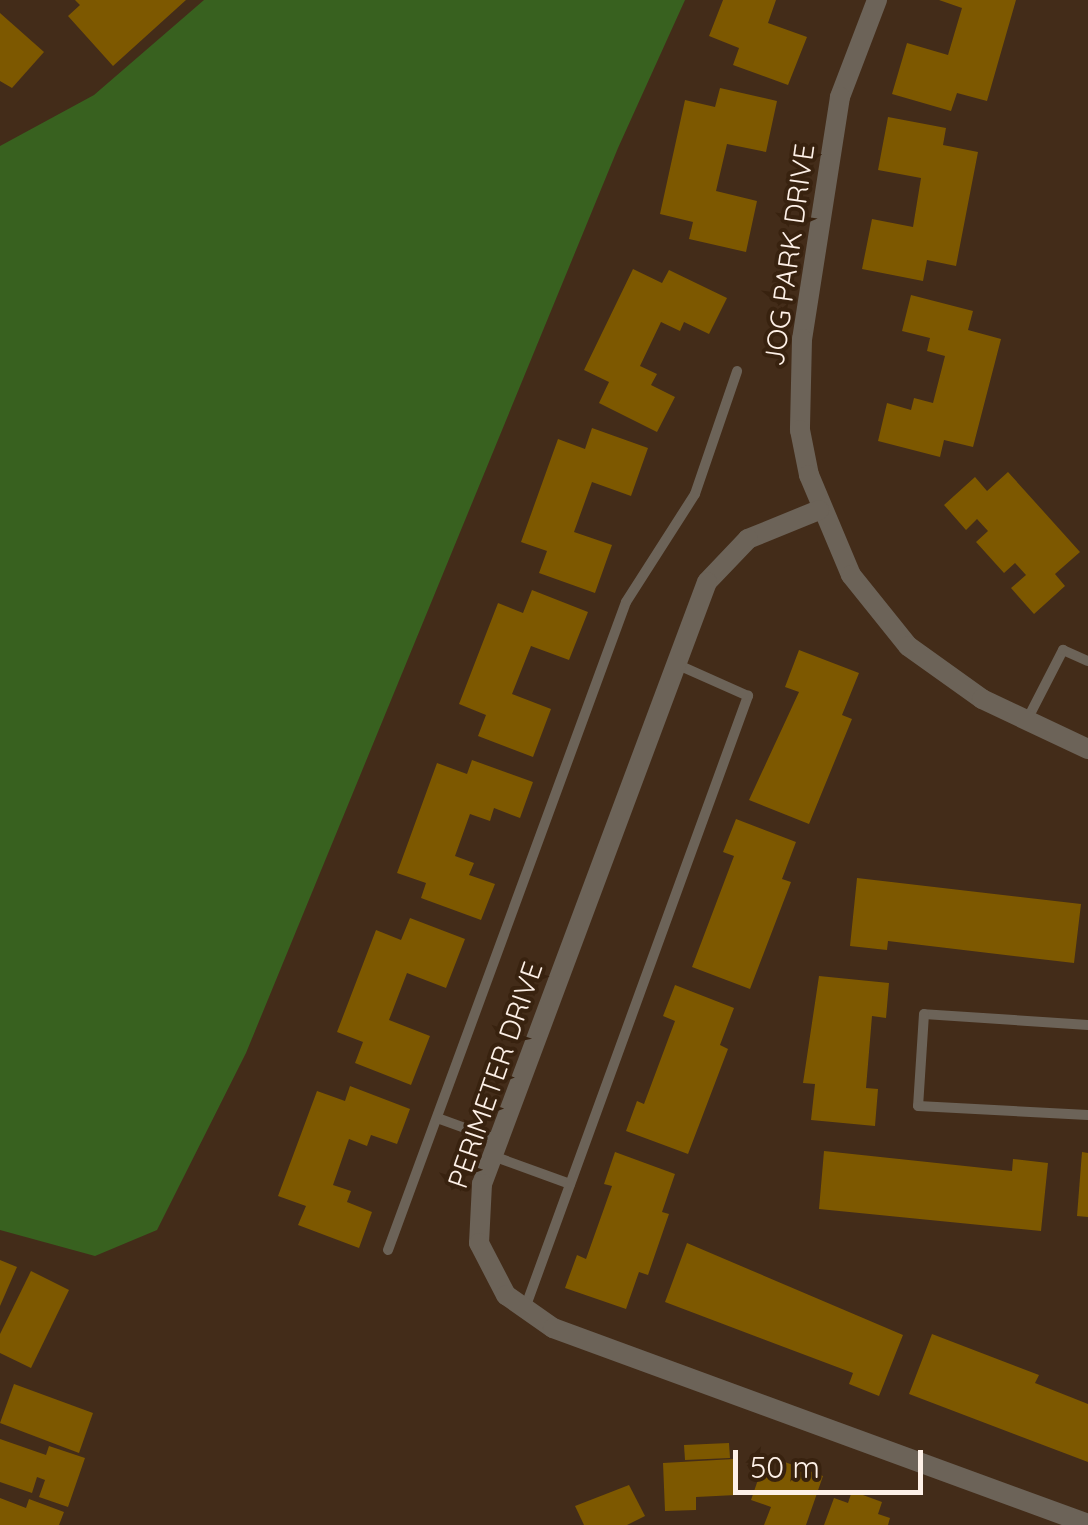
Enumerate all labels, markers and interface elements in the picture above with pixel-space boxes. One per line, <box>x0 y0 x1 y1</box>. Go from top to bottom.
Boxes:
street label: JOG PARK DRIVE <box>757 142 821 368</box>
street label: PERIMETER DRIVE <box>441 957 549 1193</box>
scale bar <box>738 1430 928 1492</box>
text: 50 m <box>750 1448 820 1486</box>

